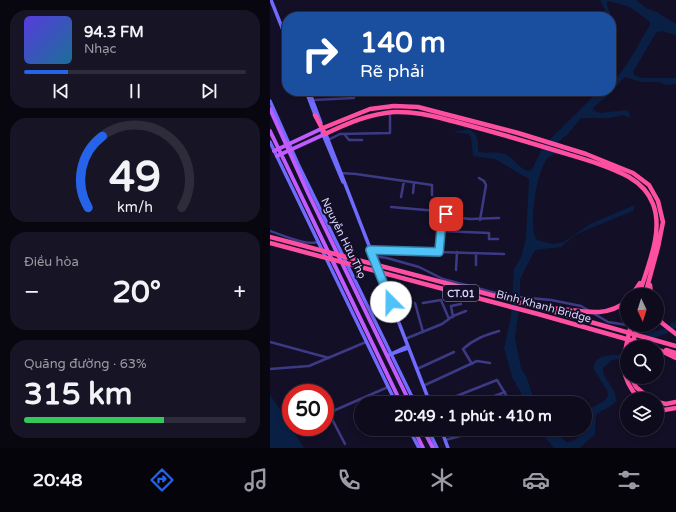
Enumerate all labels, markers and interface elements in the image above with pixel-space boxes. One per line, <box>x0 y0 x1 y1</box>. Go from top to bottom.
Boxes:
text: 94.3 FM <box>84 23 144 41</box>
text: 140 m <box>360 26 446 60</box>
icon: right <box>294 28 346 80</box>
text: Nhạc <box>84 41 116 57</box>
text: Rẽ phải <box>360 60 425 82</box>
icon: previous <box>50 80 72 102</box>
icon: pause <box>124 80 146 102</box>
icon: next <box>198 80 220 102</box>
text: 49 <box>109 153 161 203</box>
street label: Nguyễn Hữu Thọ <box>318 196 369 281</box>
pin <box>429 197 463 231</box>
text: km/h <box>117 199 153 216</box>
icon: arrive <box>435 203 457 225</box>
text: Điều hòa <box>24 254 79 270</box>
text: 20° <box>112 274 161 311</box>
text: − <box>24 279 40 305</box>
text: + <box>234 279 246 305</box>
position arrow <box>370 281 412 323</box>
road number: CT.01 <box>443 285 479 301</box>
street label: Binh Khanh Bridge <box>495 288 593 325</box>
north arrow <box>620 288 664 332</box>
map controls <box>620 288 664 436</box>
button: search <box>620 340 664 384</box>
text: Quãng đường · 63% <box>24 356 147 372</box>
text: 315 km <box>24 376 132 413</box>
speed limit sign: 50 <box>282 384 334 436</box>
button: layers <box>620 392 664 436</box>
text: 20:49 · 1 phút · 410 m <box>394 407 552 425</box>
icon: directions <box>148 466 176 494</box>
icon: music <box>242 466 270 494</box>
icon: phone <box>335 466 363 494</box>
icon: climate <box>428 466 456 494</box>
icon: car <box>522 466 550 494</box>
icon: filters <box>615 466 643 494</box>
text: 20:48 <box>33 469 83 491</box>

